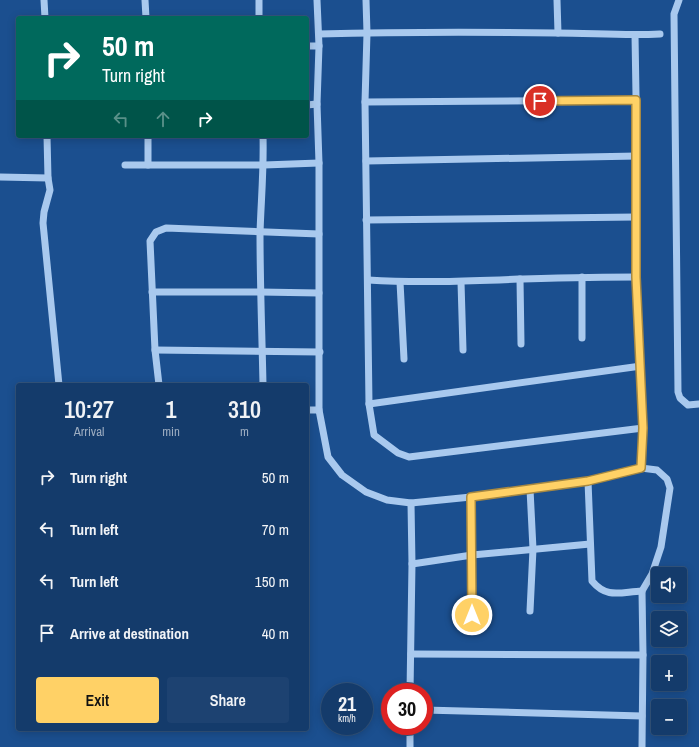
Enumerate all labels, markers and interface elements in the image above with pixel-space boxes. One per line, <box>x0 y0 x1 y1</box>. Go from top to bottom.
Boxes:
text: 50 m <box>102 27 154 65</box>
icon: right <box>36 32 88 84</box>
text: Turn right <box>102 63 165 88</box>
pin <box>523 84 557 118</box>
icon: arrive <box>529 90 551 112</box>
icon: left <box>110 108 132 130</box>
icon: ahead <box>152 108 174 130</box>
icon: right <box>194 108 216 130</box>
text: 10:27 <box>64 393 114 425</box>
text: 1 <box>166 393 177 425</box>
text: 310 <box>228 393 261 425</box>
text: Arrival <box>74 423 104 440</box>
text: min <box>162 423 180 440</box>
text: m <box>240 423 249 440</box>
icon: right <box>36 466 58 488</box>
text: Turn right <box>70 467 127 488</box>
text: 50 m <box>262 467 289 488</box>
icon: left <box>36 518 58 540</box>
text: Turn left <box>70 519 118 540</box>
text: 70 m <box>262 519 289 540</box>
map controls <box>651 567 687 735</box>
button: sound <box>651 567 687 603</box>
icon: left <box>36 570 58 592</box>
text: Turn left <box>70 571 118 592</box>
text: 150 m <box>255 571 289 592</box>
position arrow <box>451 594 493 636</box>
button: layers <box>651 611 687 647</box>
icon: arrive <box>36 622 58 644</box>
text: Arrive at destination <box>70 623 189 644</box>
text: 40 m <box>262 623 289 644</box>
button: + <box>651 655 687 691</box>
button: Exit <box>36 677 159 723</box>
button: Share <box>167 677 289 723</box>
speed limit sign: 30 <box>381 683 433 735</box>
text: 21 <box>338 690 356 717</box>
button: − <box>651 699 687 735</box>
text: km/h <box>338 712 356 725</box>

